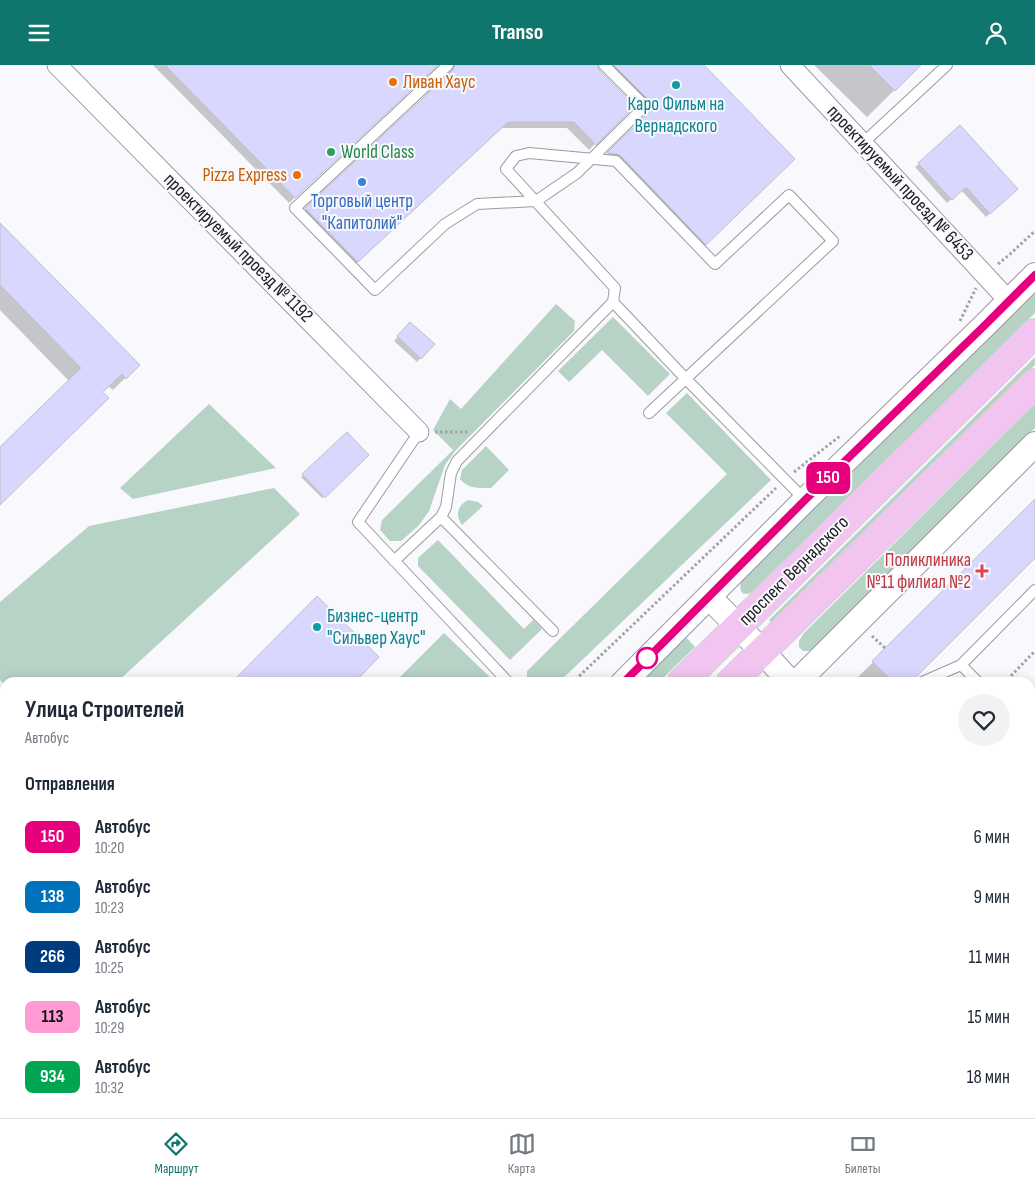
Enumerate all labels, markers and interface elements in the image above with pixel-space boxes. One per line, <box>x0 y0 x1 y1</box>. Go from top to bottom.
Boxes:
icon: menu <box>25 19 53 47</box>
text: Transo <box>492 19 543 46</box>
icon: person <box>982 19 1010 47</box>
place label: Ливан Хаус <box>403 71 476 94</box>
marker: Ливан Хаус <box>387 76 399 88</box>
marker: Каро Фильм на Вернадского <box>670 79 682 91</box>
place label: Каро Фильм на Вернадского <box>628 93 724 138</box>
street label: проектируемый проезд № 6453 <box>822 100 978 266</box>
place label: World Class <box>341 141 415 164</box>
marker: World Class <box>325 146 337 158</box>
place label: Pizza Express <box>202 164 287 187</box>
street label: проектируемый проезд № 1192 <box>159 169 317 327</box>
marker: Pizza Express <box>291 169 303 181</box>
marker: Торговый центр "Капитолий" <box>356 176 368 188</box>
place label: Торговый центр "Капитолий" <box>311 190 413 235</box>
line badge: 150 <box>799 462 857 494</box>
text: 150 <box>816 467 840 488</box>
street label: проспект Вернадского <box>734 511 854 631</box>
place label: Поликлиника №11 филиал №2 <box>867 549 971 594</box>
marker: Поликлиника №11 филиал №2 <box>975 564 989 578</box>
place label: Бизнес-центр "Сильвер Хаус" <box>327 605 426 650</box>
marker: Бизнес-центр "Сильвер Хаус" <box>311 621 323 633</box>
unlabelled marker <box>636 647 658 669</box>
button: heart <box>958 694 1010 746</box>
text: Улица Строителей <box>25 695 184 724</box>
text: Автобус <box>25 729 69 748</box>
text: Отправления <box>25 773 115 796</box>
text: Автобус <box>95 816 151 839</box>
text: 150 <box>41 826 64 847</box>
text: 6 мин <box>974 826 1010 849</box>
text: 10:20 <box>95 839 124 858</box>
text: Автобус <box>95 876 151 899</box>
text: 138 <box>41 886 64 907</box>
text: 9 мин <box>973 886 1010 909</box>
text: 10:23 <box>95 899 124 918</box>
text: Автобус <box>95 936 151 959</box>
text: 266 <box>40 946 65 967</box>
text: 11 мин <box>969 946 1010 969</box>
text: 10:25 <box>95 959 124 978</box>
text: Автобус <box>95 996 151 1019</box>
text: 113 <box>41 1006 64 1027</box>
text: 15 мин <box>968 1006 1010 1029</box>
text: 10:29 <box>95 1019 124 1038</box>
text: Автобус <box>95 1056 151 1079</box>
text: 934 <box>40 1066 65 1087</box>
text: 18 мин <box>967 1066 1010 1089</box>
text: 10:32 <box>95 1079 124 1098</box>
tab: Маршрут <box>155 1130 198 1177</box>
tab: Карта <box>508 1130 536 1177</box>
tab: Билеты <box>845 1130 880 1177</box>

